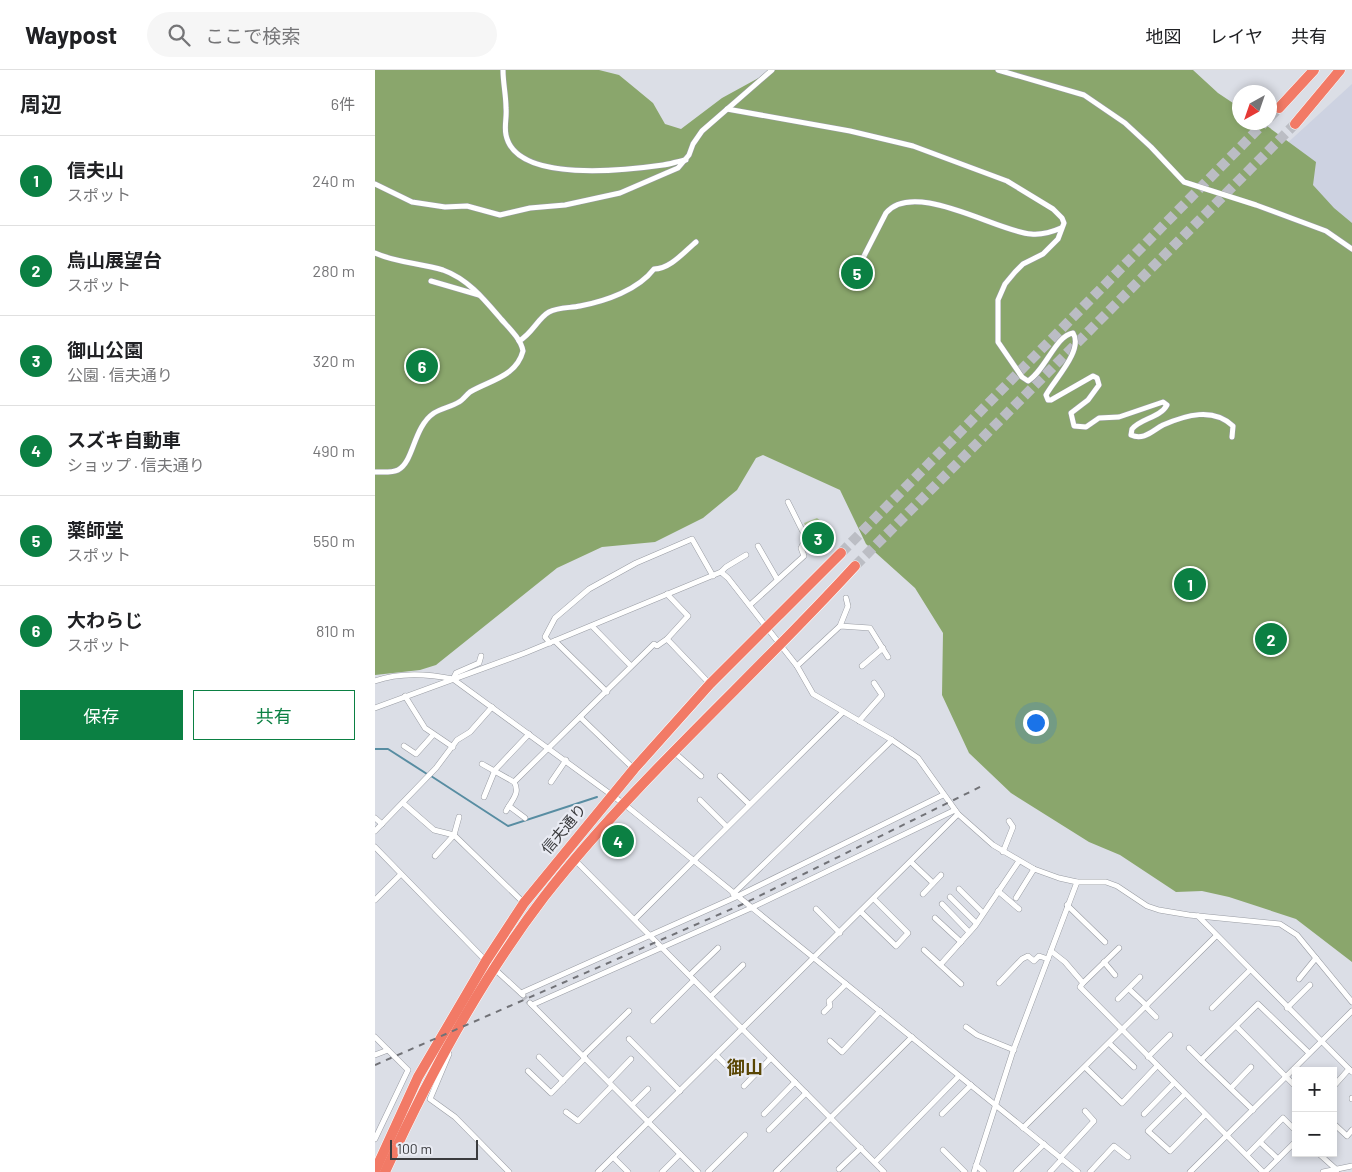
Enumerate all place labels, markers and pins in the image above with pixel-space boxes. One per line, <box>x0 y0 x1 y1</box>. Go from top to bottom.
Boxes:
pin: 5 <box>841 254 873 292</box>
pin: 6 <box>406 347 438 385</box>
pin: 3 <box>802 519 834 557</box>
pin: 1 <box>1174 565 1206 603</box>
pin: 2 <box>1255 620 1287 658</box>
pin: 4 <box>602 822 634 860</box>

